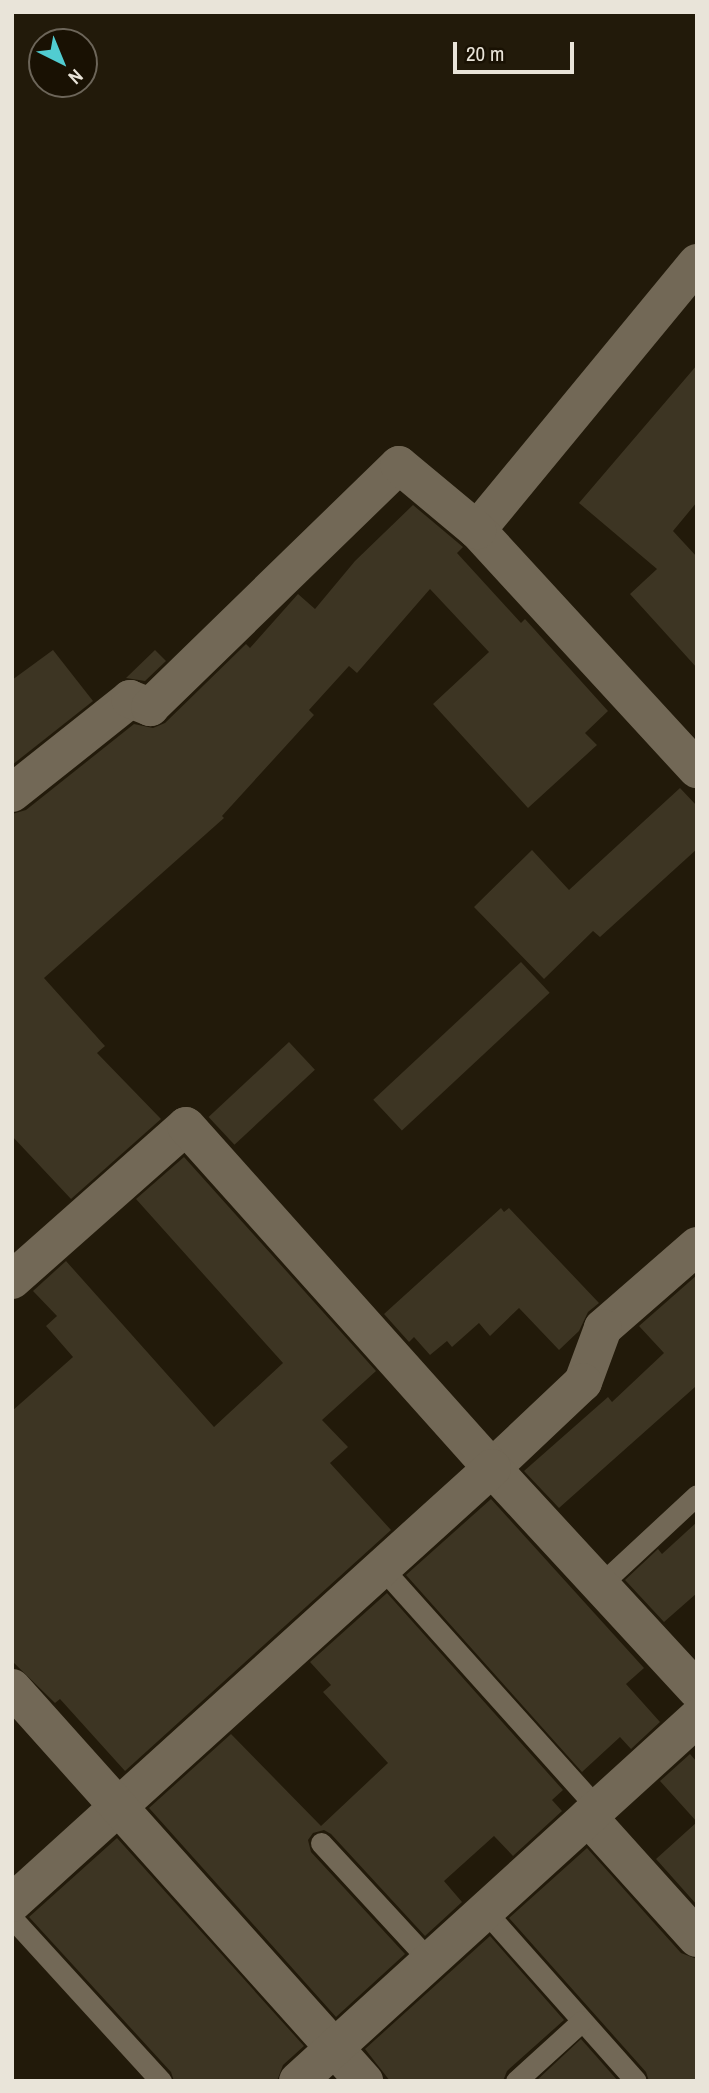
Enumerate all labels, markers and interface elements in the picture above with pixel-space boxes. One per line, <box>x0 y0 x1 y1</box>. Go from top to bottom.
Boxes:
north arrow <box>28 28 98 98</box>
scale bar <box>457 28 578 72</box>
text: 20 m <box>466 39 504 68</box>
text: N <box>63 64 89 90</box>

